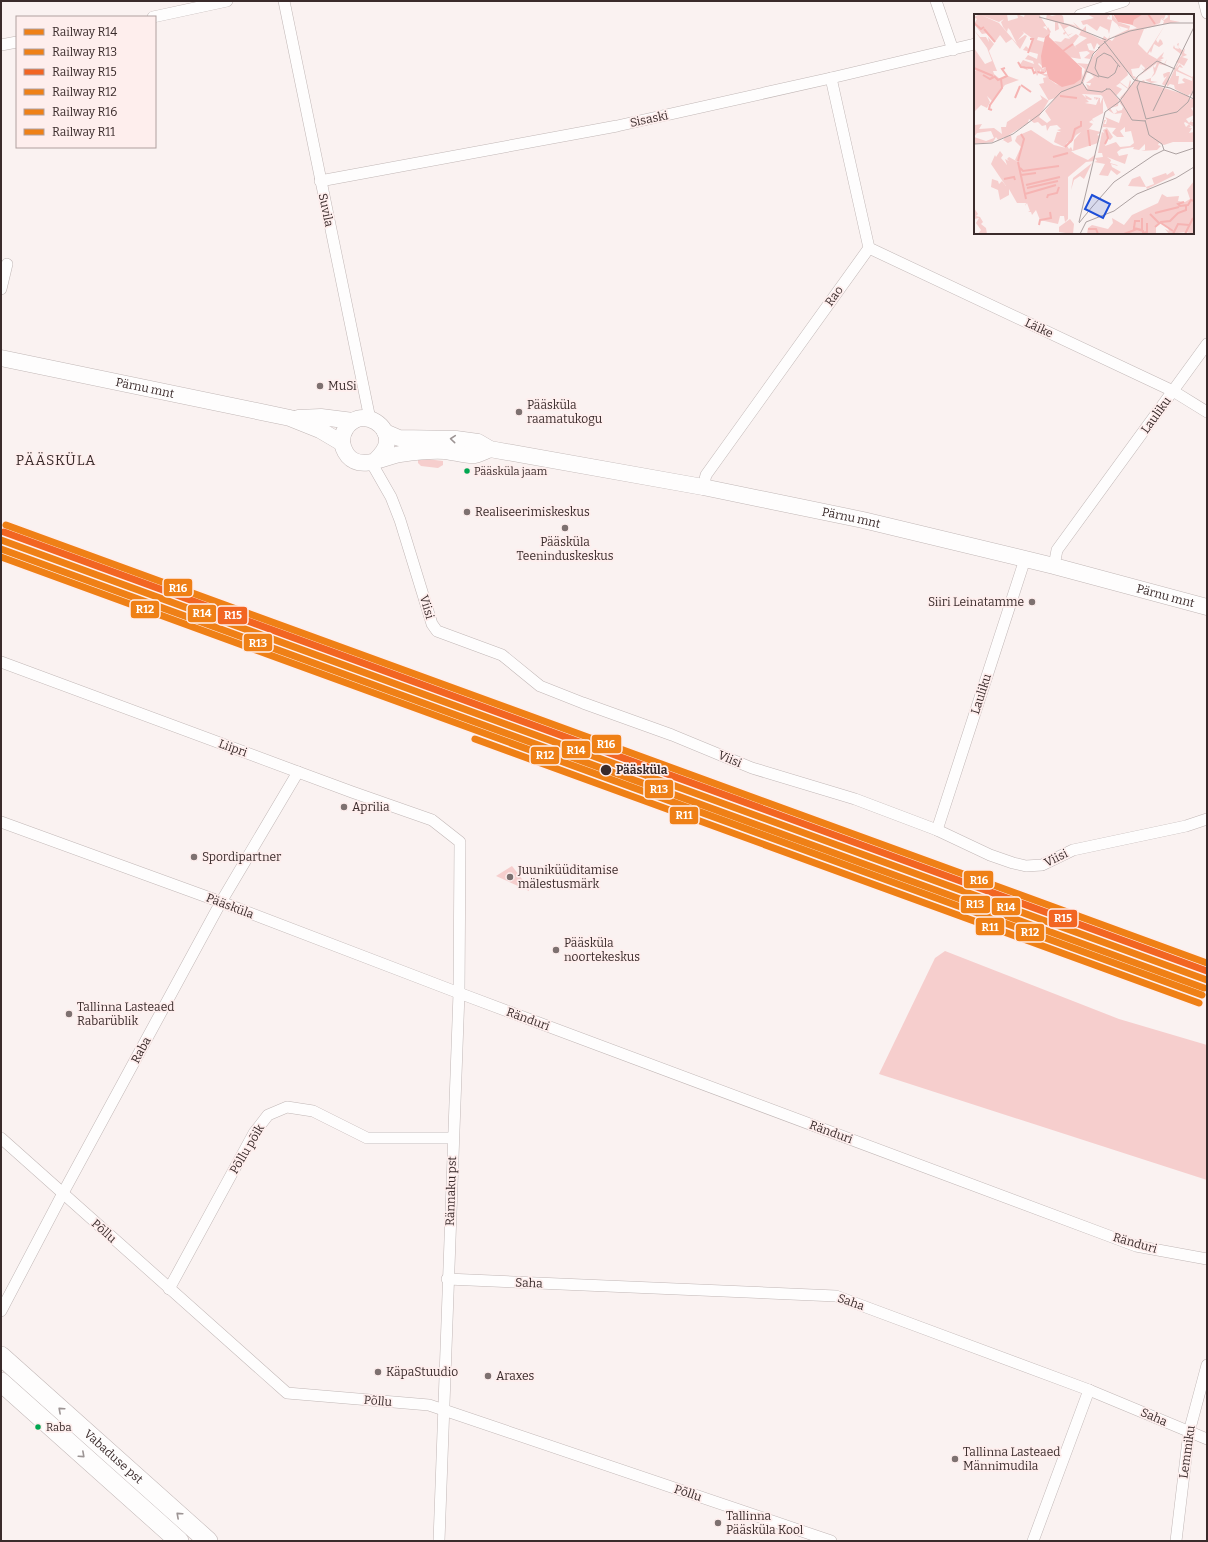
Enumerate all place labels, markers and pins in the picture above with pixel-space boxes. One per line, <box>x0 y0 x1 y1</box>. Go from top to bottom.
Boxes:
place label: MuSi <box>328 379 357 393</box>
marker: MuSi <box>315 381 325 391</box>
place label: Pääsküla raamatukogu <box>527 398 603 426</box>
marker: Pääsküla raamatukogu <box>514 407 524 417</box>
place label: Pääsküla jaam <box>474 465 548 478</box>
marker: Pääsküla jaam <box>462 466 472 476</box>
place label: Realiseerimiskeskus <box>475 505 590 519</box>
marker: Realiseerimiskeskus <box>462 507 472 517</box>
marker: Pääsküla Teeninduskeskus <box>560 523 570 533</box>
place label: Pääsküla Teeninduskeskus <box>516 535 614 563</box>
place label: Siiri Leinatamme <box>928 595 1024 609</box>
marker: Siiri Leinatamme <box>1027 597 1037 607</box>
marker: Pääsküla <box>599 763 613 777</box>
place label: Pääsküla <box>616 763 668 777</box>
place label: Aprilia <box>352 800 390 814</box>
marker: Aprilia <box>339 802 349 812</box>
place label: Spordipartner <box>202 850 282 864</box>
marker: Spordipartner <box>189 852 199 862</box>
place label: Juuniküüditamise mälestusmärk <box>517 863 618 891</box>
marker: Juuniküüditamise mälestusmärk <box>505 872 515 882</box>
place label: Pääsküla noortekeskus <box>564 936 640 964</box>
marker: Pääsküla noortekeskus <box>551 945 561 955</box>
place label: Tallinna Lasteaed Rabarüblik <box>77 1000 174 1028</box>
marker: Tallinna Lasteaed Rabarüblik <box>64 1009 74 1019</box>
place label: KäpaStuudio <box>386 1365 458 1379</box>
marker: KäpaStuudio <box>373 1367 383 1377</box>
place label: Araxes <box>496 1369 535 1383</box>
marker: Araxes <box>483 1371 493 1381</box>
place label: Raba <box>46 1421 71 1434</box>
marker: Raba <box>33 1422 43 1432</box>
place label: Tallinna Lasteaed Männimudila <box>963 1445 1060 1473</box>
marker: Tallinna Lasteaed Männimudila <box>950 1454 960 1464</box>
place label: Tallinna Pääsküla Kool <box>726 1509 804 1537</box>
marker: Tallinna Pääsküla Kool <box>713 1518 723 1528</box>

